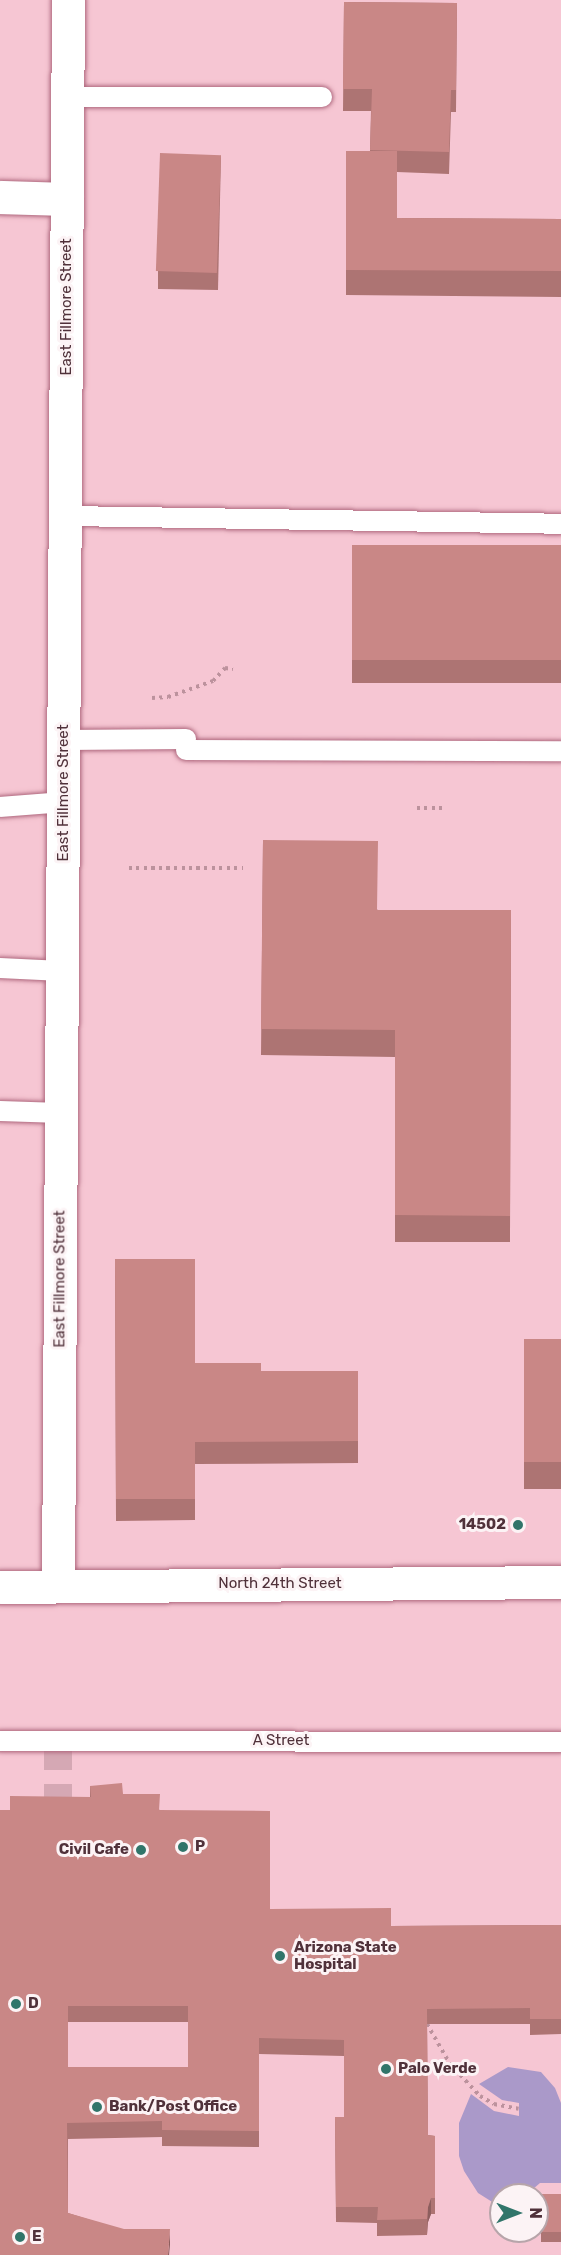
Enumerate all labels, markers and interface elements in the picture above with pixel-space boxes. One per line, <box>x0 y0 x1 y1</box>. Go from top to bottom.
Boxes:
street label: East Fillmore Street <box>58 238 76 376</box>
street label: East Fillmore Street <box>55 724 73 862</box>
street label: East Fillmore Street <box>51 1210 69 1348</box>
place label: 14502 <box>459 1516 506 1534</box>
marker: 14502 <box>511 1518 525 1532</box>
street label: North 24th Street <box>218 1575 342 1593</box>
street label: A Street <box>252 1732 310 1750</box>
place label: P <box>195 1838 205 1856</box>
marker: P <box>176 1840 190 1854</box>
place label: Civil Cafe <box>59 1841 129 1859</box>
marker: Civil Cafe <box>134 1843 148 1857</box>
place label: Arizona State Hospital <box>294 1938 397 1973</box>
marker: Arizona State Hospital <box>271 1947 289 1965</box>
place label: D <box>28 1995 39 2013</box>
marker: D <box>9 1997 23 2011</box>
place label: Palo Verde <box>398 2060 477 2078</box>
marker: Palo Verde <box>379 2062 393 2076</box>
place label: Bank/Post Office <box>109 2098 237 2116</box>
marker: Bank/Post Office <box>90 2100 104 2114</box>
north arrow <box>489 2183 549 2243</box>
text: N <box>526 2207 545 2219</box>
place label: E <box>32 2228 42 2246</box>
marker: E <box>13 2230 27 2244</box>

